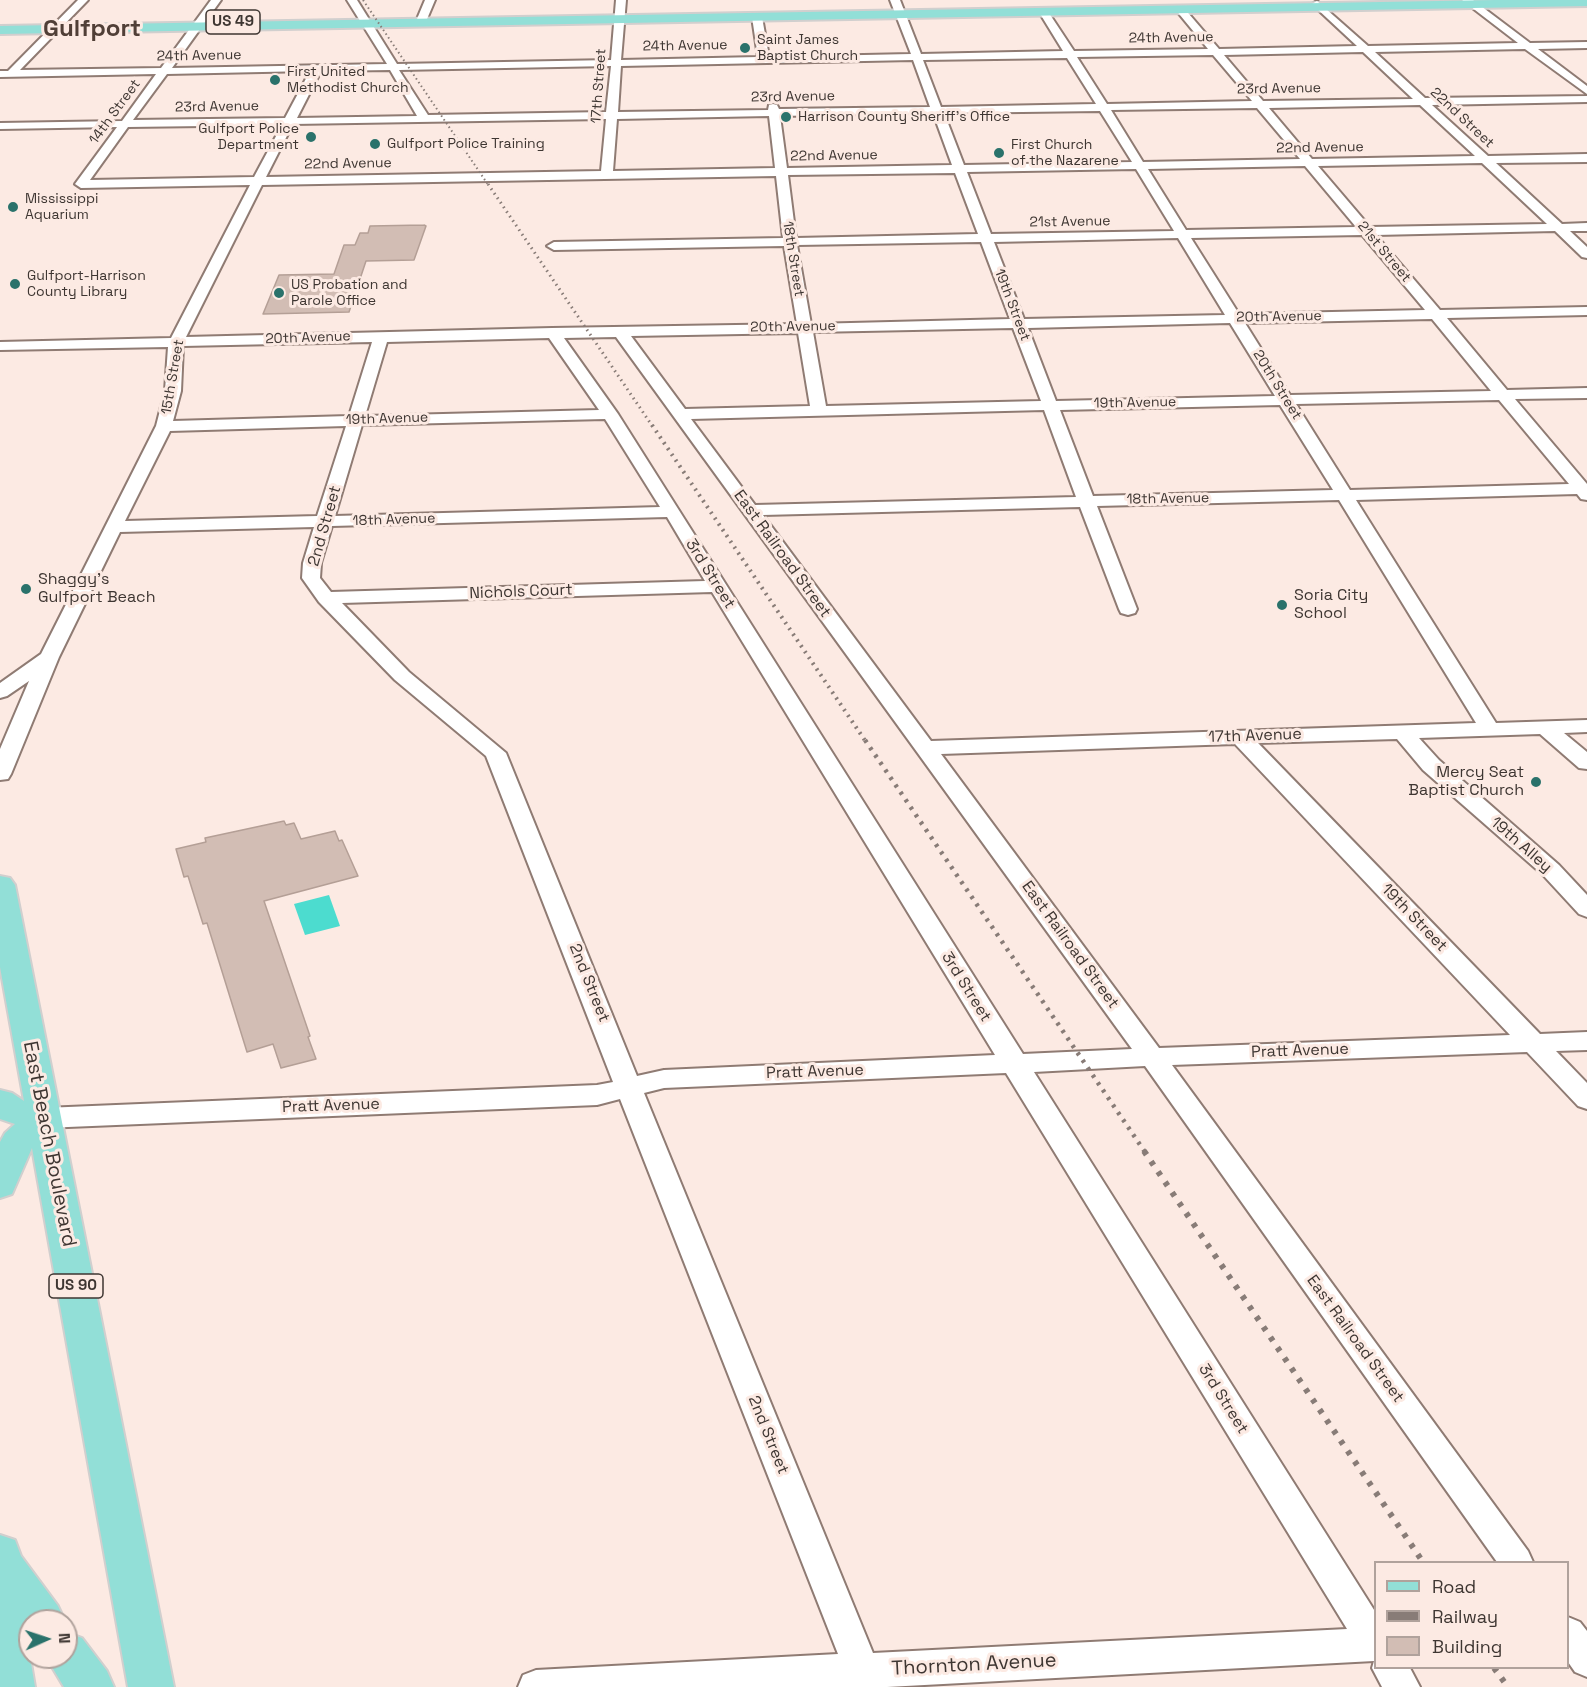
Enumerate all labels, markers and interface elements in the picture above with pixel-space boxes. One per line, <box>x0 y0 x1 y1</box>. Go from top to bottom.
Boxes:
road number: US 49 <box>206 10 260 34</box>
district label: Gulfport <box>43 15 141 43</box>
street label: 24th Avenue <box>1128 29 1214 47</box>
place label: Saint James Baptist Church <box>757 32 858 64</box>
street label: 24th Avenue <box>642 37 728 55</box>
marker: Saint James Baptist Church <box>738 41 752 55</box>
street label: 24th Avenue <box>156 47 242 65</box>
street label: 17th Street <box>588 48 610 124</box>
place label: First United Methodist Church <box>287 64 409 96</box>
marker: First United Methodist Church <box>268 73 282 87</box>
street label: 14th Street <box>86 76 144 148</box>
street label: 23rd Avenue <box>1237 80 1321 98</box>
street label: 22nd Street <box>1427 84 1497 152</box>
street label: 23rd Avenue <box>751 88 835 106</box>
street label: 23rd Avenue <box>175 98 259 116</box>
place label: Harrison County Sheriff's Office <box>798 109 1010 125</box>
marker: Harrison County Sheriff's Office <box>779 110 793 124</box>
place label: Gulfport Police Department <box>198 121 299 154</box>
marker: Gulfport Police Department <box>304 130 318 144</box>
place label: Gulfport Police Training <box>387 136 545 152</box>
marker: Gulfport Police Training <box>368 137 382 151</box>
place label: First Church of the Nazarene <box>1011 137 1119 170</box>
street label: 22nd Avenue <box>1276 139 1364 157</box>
marker: First Church of the Nazarene <box>992 146 1006 160</box>
street label: 22nd Avenue <box>790 147 878 165</box>
street label: 22nd Avenue <box>304 155 392 173</box>
place label: Mississippi Aquarium <box>25 191 98 224</box>
marker: Mississippi Aquarium <box>6 200 20 214</box>
street label: 21st Avenue <box>1029 213 1111 231</box>
street label: 21st Street <box>1354 218 1414 286</box>
street label: 18th Street <box>779 220 807 298</box>
street label: 19th Street <box>991 267 1033 343</box>
place label: Gulfport-Harrison County Library <box>27 268 146 300</box>
marker: Gulfport-Harrison County Library <box>8 277 22 291</box>
place label: US Probation and Parole Office <box>291 277 408 310</box>
marker: US Probation and Parole Office <box>272 286 286 300</box>
street label: 20th Avenue <box>1236 308 1322 326</box>
street label: 20th Avenue <box>750 318 836 336</box>
street label: 20th Avenue <box>265 328 351 348</box>
street label: 15th Street <box>158 338 188 416</box>
street label: 20th Street <box>1249 347 1305 423</box>
street label: 19th Avenue <box>1094 394 1176 412</box>
street label: 19th Avenue <box>345 409 429 429</box>
street label: 2nd Street <box>304 484 346 568</box>
street label: East Railroad Street <box>729 486 835 622</box>
street label: 18th Avenue <box>1127 490 1209 508</box>
street label: 18th Avenue <box>352 510 436 530</box>
street label: 3rd Street <box>681 536 739 612</box>
place label: Shaggy's Gulfport Beach <box>38 570 155 608</box>
street label: Nichols Court <box>469 581 573 603</box>
marker: Shaggy's Gulfport Beach <box>19 582 33 596</box>
place label: Soria City School <box>1294 586 1368 624</box>
marker: Soria City School <box>1275 598 1289 612</box>
street label: 17th Avenue <box>1208 725 1302 747</box>
place label: Mercy Seat Baptist Church <box>1408 763 1524 801</box>
marker: Mercy Seat Baptist Church <box>1529 775 1543 789</box>
street label: 19th Alley <box>1486 813 1556 877</box>
street label: East Railroad Street <box>1017 877 1123 1013</box>
street label: 19th Street <box>1377 880 1451 956</box>
street label: 2nd Street <box>565 941 613 1025</box>
street label: 3rd Street <box>937 949 995 1025</box>
street label: East Beach Boulevard <box>17 1039 81 1249</box>
street label: Pratt Avenue <box>1251 1040 1349 1062</box>
street label: Pratt Avenue <box>766 1061 864 1083</box>
street label: Pratt Avenue <box>282 1095 380 1117</box>
street label: East Railroad Street <box>1302 1271 1408 1407</box>
road number: US 90 <box>49 1274 103 1298</box>
street label: 3rd Street <box>1194 1361 1252 1437</box>
street label: 2nd Street <box>744 1393 792 1477</box>
legend <box>1374 1561 1569 1669</box>
text: Road <box>1432 1575 1476 1598</box>
text: Railway <box>1432 1605 1498 1628</box>
north arrow <box>18 1609 78 1669</box>
text: N <box>54 1632 75 1644</box>
text: Building <box>1432 1635 1502 1658</box>
street label: Thornton Avenue <box>891 1649 1057 1681</box>

